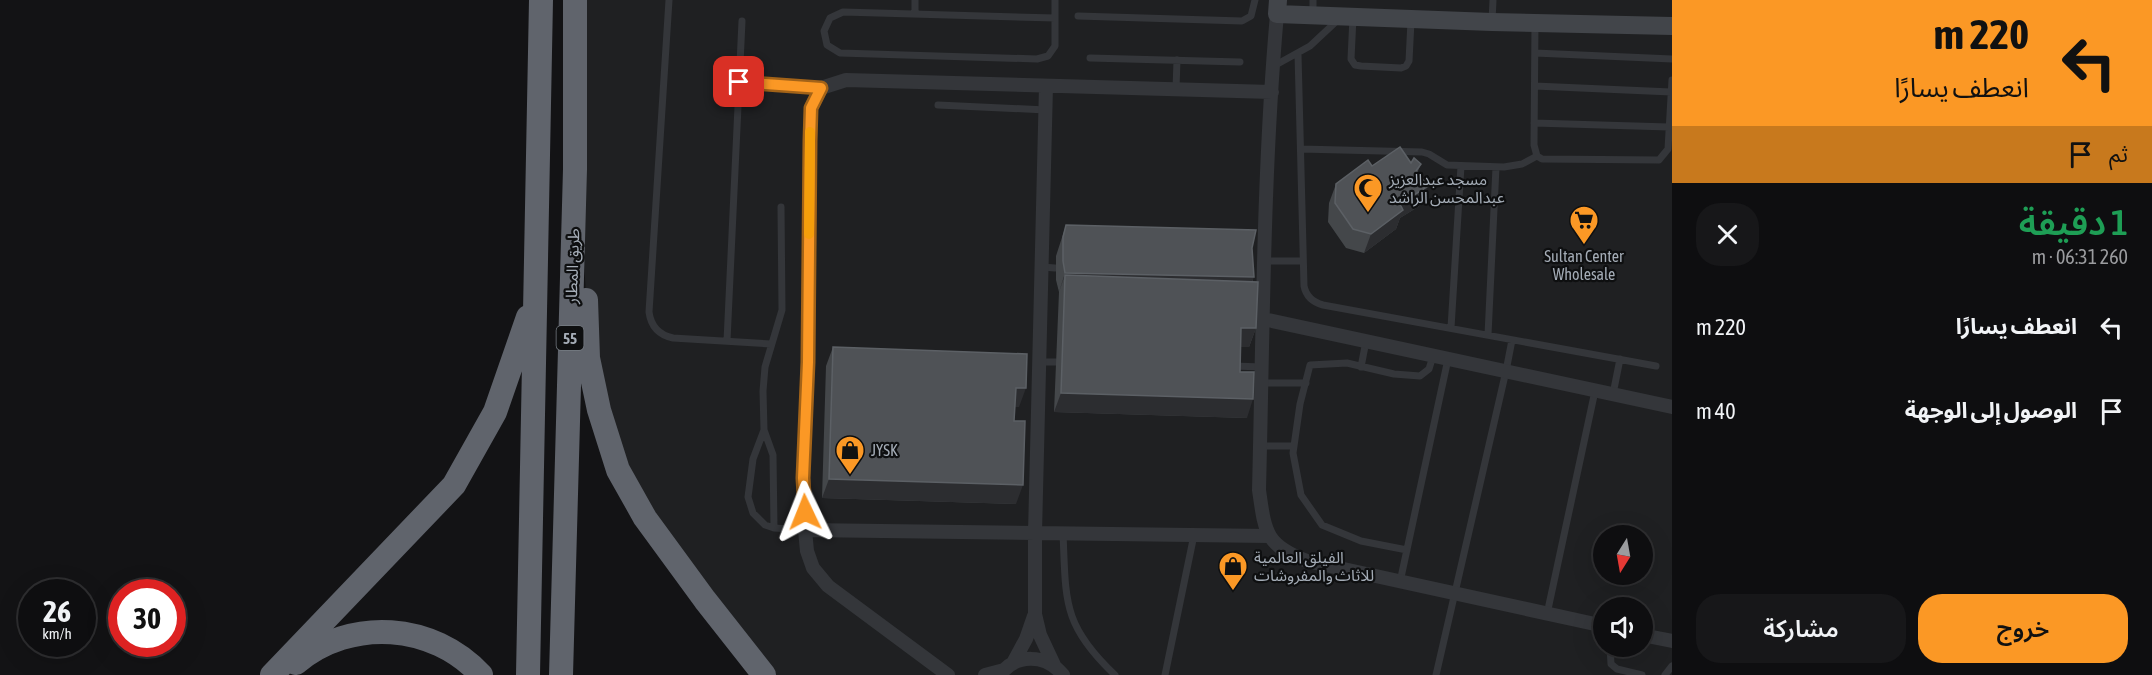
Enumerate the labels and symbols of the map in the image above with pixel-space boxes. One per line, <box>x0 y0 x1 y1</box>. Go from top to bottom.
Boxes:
pin <box>713 56 764 107</box>
place label: مسجد عبدالعزيز عبدالمحسن الراشد <box>1388 170 1505 207</box>
mosque icon: مسجد عبدالعزيز عبدالمحسن الراشد <box>1352 172 1384 214</box>
supermarket icon: Sultan Center Wholesale <box>1568 204 1600 246</box>
street label: طريق المطار <box>562 228 584 305</box>
place label: Sultan Center Wholesale <box>1544 247 1624 283</box>
road number: 55 <box>556 326 584 350</box>
shop icon: JYSK <box>834 434 866 476</box>
place label: JYSK <box>871 441 898 459</box>
position arrow <box>773 480 837 544</box>
north arrow <box>1593 525 1653 585</box>
place label: الفيلق العالمية للاثاث والمفروشات <box>1254 548 1374 585</box>
shop icon: الفيلق العالمية للاثاث والمفروشات <box>1217 550 1249 592</box>
speed limit sign: 30 <box>108 579 186 657</box>

